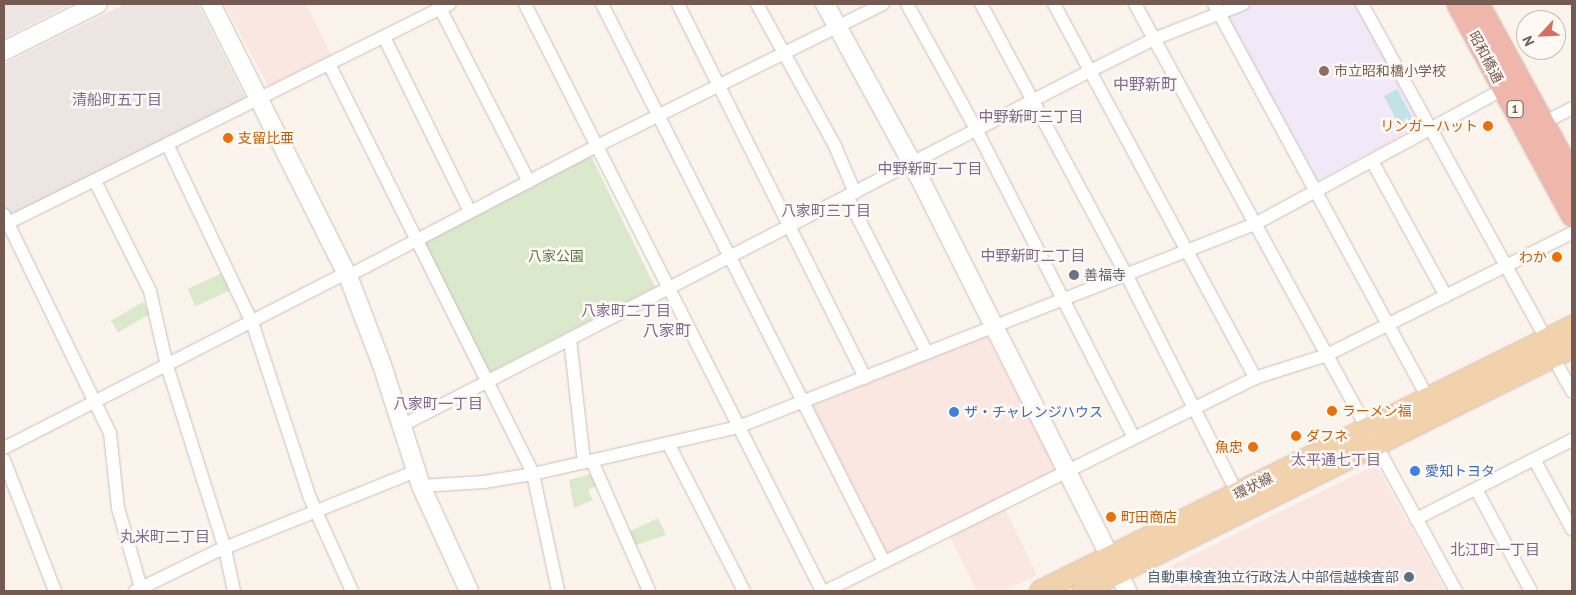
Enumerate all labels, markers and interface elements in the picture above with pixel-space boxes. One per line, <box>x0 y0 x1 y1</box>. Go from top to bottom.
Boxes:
north arrow <box>1516 10 1566 60</box>
street label: 昭和橋通 <box>1465 28 1507 86</box>
text: N <box>1518 33 1538 49</box>
place label: 市立昭和橋小学校 <box>1334 63 1446 79</box>
marker: 市立昭和橋小学校 <box>1318 65 1330 77</box>
district label: 中野新町 <box>1113 74 1177 94</box>
district label: 清船町五丁目 <box>72 91 162 109</box>
road number: 1 <box>1506 100 1524 118</box>
district label: 中野新町三丁目 <box>979 108 1083 126</box>
place label: リンガーハット <box>1380 118 1478 134</box>
marker: リンガーハット <box>1482 120 1494 132</box>
place label: 支留比亜 <box>238 130 294 146</box>
marker: 支留比亜 <box>222 132 234 144</box>
district label: 中野新町一丁目 <box>878 160 982 178</box>
district label: 八家町三丁目 <box>781 202 871 220</box>
district label: 中野新町二丁目 <box>981 247 1085 265</box>
park label: 八家公園 <box>528 248 584 264</box>
place label: わか <box>1519 249 1547 265</box>
marker: わか <box>1551 251 1563 263</box>
place label: 善福寺 <box>1084 267 1126 283</box>
marker: 善福寺 <box>1068 269 1080 281</box>
district label: 八家町二丁目 <box>581 302 671 320</box>
district label: 八家町 <box>643 320 691 340</box>
district label: 八家町一丁目 <box>393 395 483 413</box>
place label: ラーメン福 <box>1342 403 1412 419</box>
place label: ザ・チャレンジハウス <box>964 404 1104 420</box>
marker: ラーメン福 <box>1326 405 1338 417</box>
marker: ザ・チャレンジハウス <box>948 406 960 418</box>
place label: ダフネ <box>1306 428 1348 444</box>
marker: ダフネ <box>1290 430 1302 442</box>
place label: 魚忠 <box>1215 439 1243 455</box>
marker: 魚忠 <box>1247 441 1259 453</box>
district label: 太平通七丁目 <box>1291 451 1381 469</box>
place label: 愛知トヨタ <box>1425 463 1495 479</box>
marker: 愛知トヨタ <box>1409 465 1421 477</box>
street label: 環状線 <box>1230 469 1276 503</box>
place label: 町田商店 <box>1121 509 1177 525</box>
marker: 町田商店 <box>1105 511 1117 523</box>
district label: 丸米町二丁目 <box>120 528 210 546</box>
district label: 北江町一丁目 <box>1450 541 1540 559</box>
place label: 自動車検査独立行政法人中部信越検査部 <box>1147 569 1399 585</box>
marker: 自動車検査独立行政法人中部信越検査部 <box>1403 571 1415 583</box>

